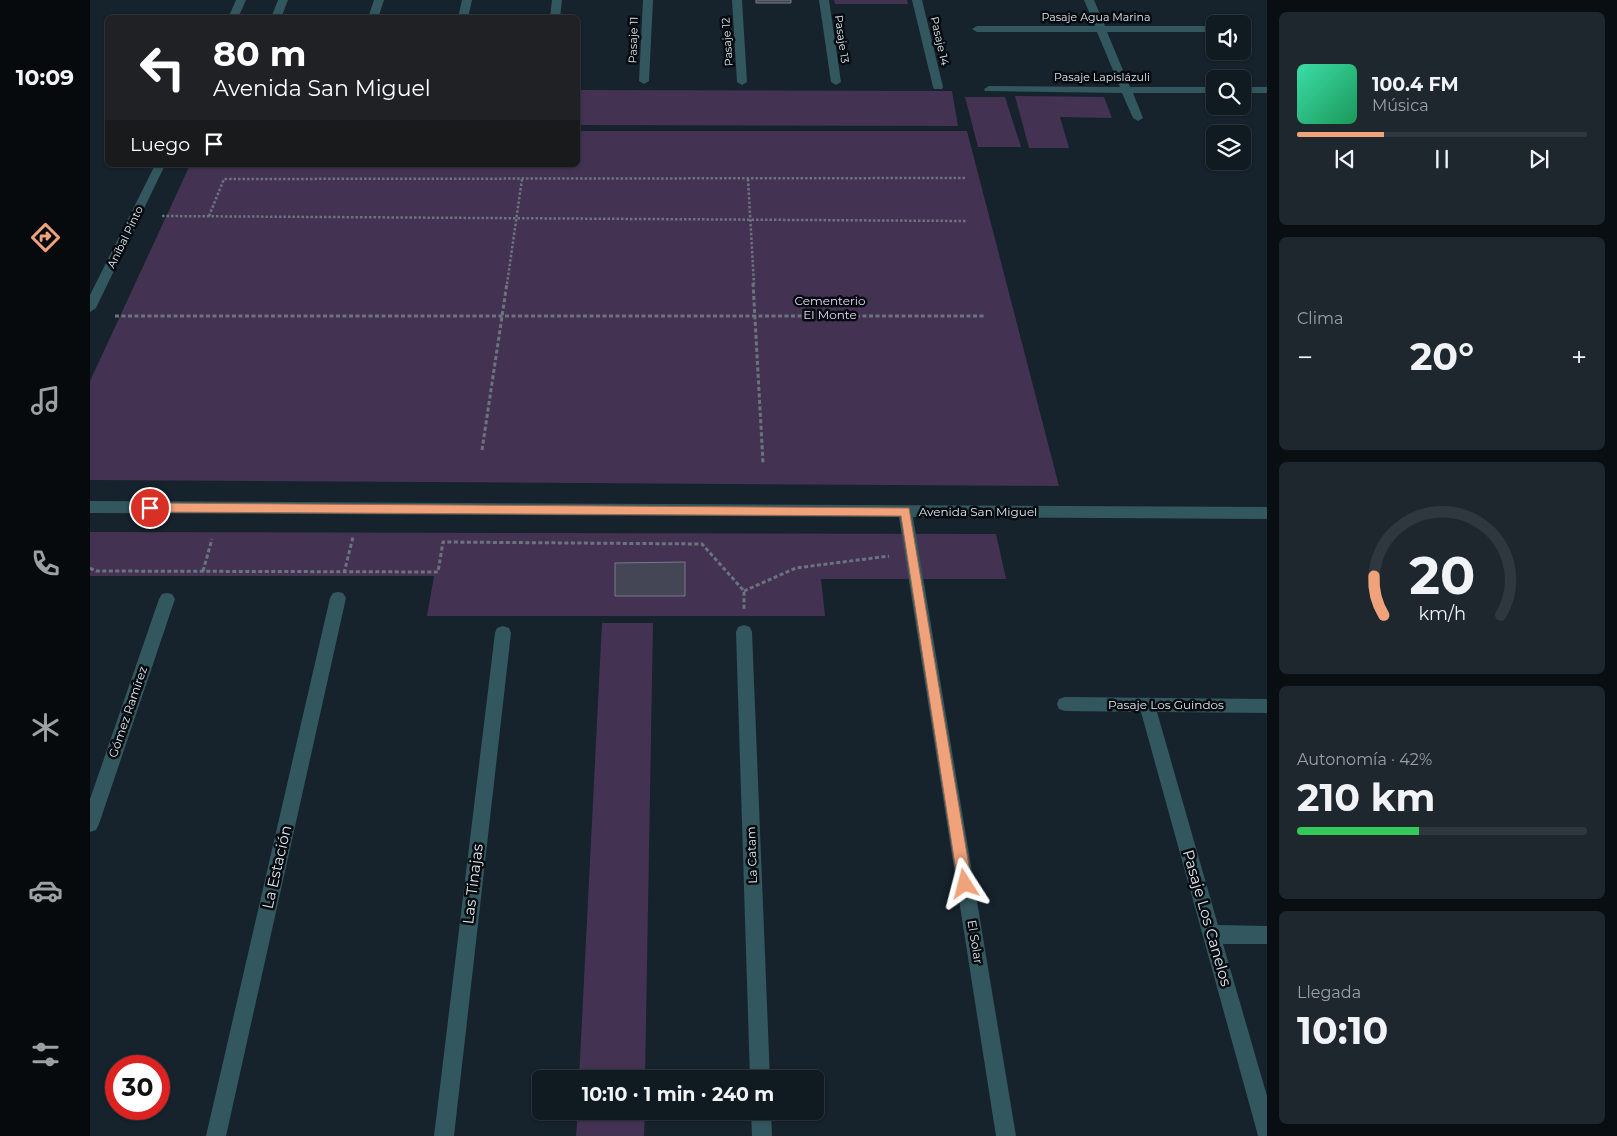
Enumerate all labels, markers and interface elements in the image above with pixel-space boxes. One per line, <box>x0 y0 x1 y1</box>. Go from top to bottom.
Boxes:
street label: Pasaje Agua Marina <box>1042 10 1150 24</box>
street label: Pasaje 13 <box>832 14 852 64</box>
street label: Pasaje 14 <box>928 15 953 68</box>
map controls <box>1206 15 1251 170</box>
button: sound <box>1206 15 1251 60</box>
street label: Pasaje 11 <box>625 16 641 64</box>
street label: Pasaje 12 <box>718 17 736 67</box>
text: 80 m <box>213 32 307 75</box>
icon: left <box>130 35 195 100</box>
text: 10:09 <box>16 64 74 91</box>
street label: Pasaje Lapislázuli <box>1054 70 1150 84</box>
button: search <box>1206 70 1251 115</box>
text: 100.4 FM <box>1372 73 1459 96</box>
text: Avenida San Miguel <box>213 75 431 102</box>
text: Música <box>1372 96 1429 115</box>
button: layers <box>1206 125 1251 170</box>
icon: arrive <box>200 130 228 158</box>
text: Luego <box>130 133 190 156</box>
icon: previous <box>1331 145 1359 173</box>
icon: pause <box>1428 145 1456 173</box>
icon: next <box>1525 145 1553 173</box>
street label: Aníbal Pinto <box>104 204 146 270</box>
icon: directions <box>28 220 63 255</box>
park label: Cementerio El Monte <box>795 293 865 322</box>
text: Clima <box>1297 309 1343 328</box>
text: 20° <box>1410 333 1474 380</box>
text: − <box>1297 340 1313 374</box>
text: + <box>1571 340 1587 374</box>
icon: music <box>28 383 63 418</box>
pin <box>129 487 171 529</box>
icon: arrive <box>136 494 164 522</box>
street label: Avenida San Miguel <box>919 504 1037 519</box>
text: 20 <box>1409 544 1475 607</box>
icon: phone <box>28 546 63 581</box>
text: km/h <box>1418 603 1466 624</box>
street label: Gómez Ramírez <box>105 664 150 759</box>
street label: Pasaje Los Guindos <box>1108 697 1224 712</box>
icon: climate <box>28 710 63 745</box>
text: Autonomía · 42% <box>1297 750 1432 769</box>
text: 210 km <box>1297 774 1436 821</box>
street label: La Estación <box>258 823 295 911</box>
street label: La Catam <box>743 826 760 884</box>
street label: Las Tinajas <box>458 843 487 925</box>
street label: Pasaje Los Canelos <box>1179 847 1236 988</box>
position arrow <box>938 857 990 909</box>
icon: car <box>28 873 63 908</box>
street label: El Solar <box>965 919 986 965</box>
text: Llegada <box>1297 983 1361 1002</box>
text: 10:10 <box>1297 1007 1388 1054</box>
icon: filters <box>28 1037 63 1072</box>
speed limit sign: 30 <box>105 1055 170 1120</box>
text: 10:10 · 1 min · 240 m <box>582 1083 774 1106</box>

